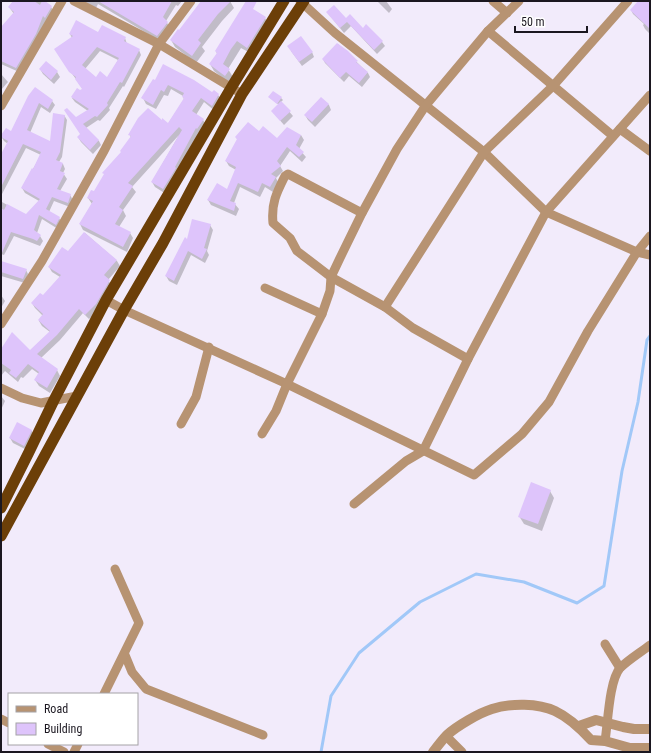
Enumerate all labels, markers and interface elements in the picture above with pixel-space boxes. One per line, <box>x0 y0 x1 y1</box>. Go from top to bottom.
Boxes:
scale bar <box>515 8 587 34</box>
text: 50 m <box>521 15 545 29</box>
legend <box>8 693 138 745</box>
text: Road <box>44 702 68 716</box>
text: Building <box>44 722 82 736</box>

